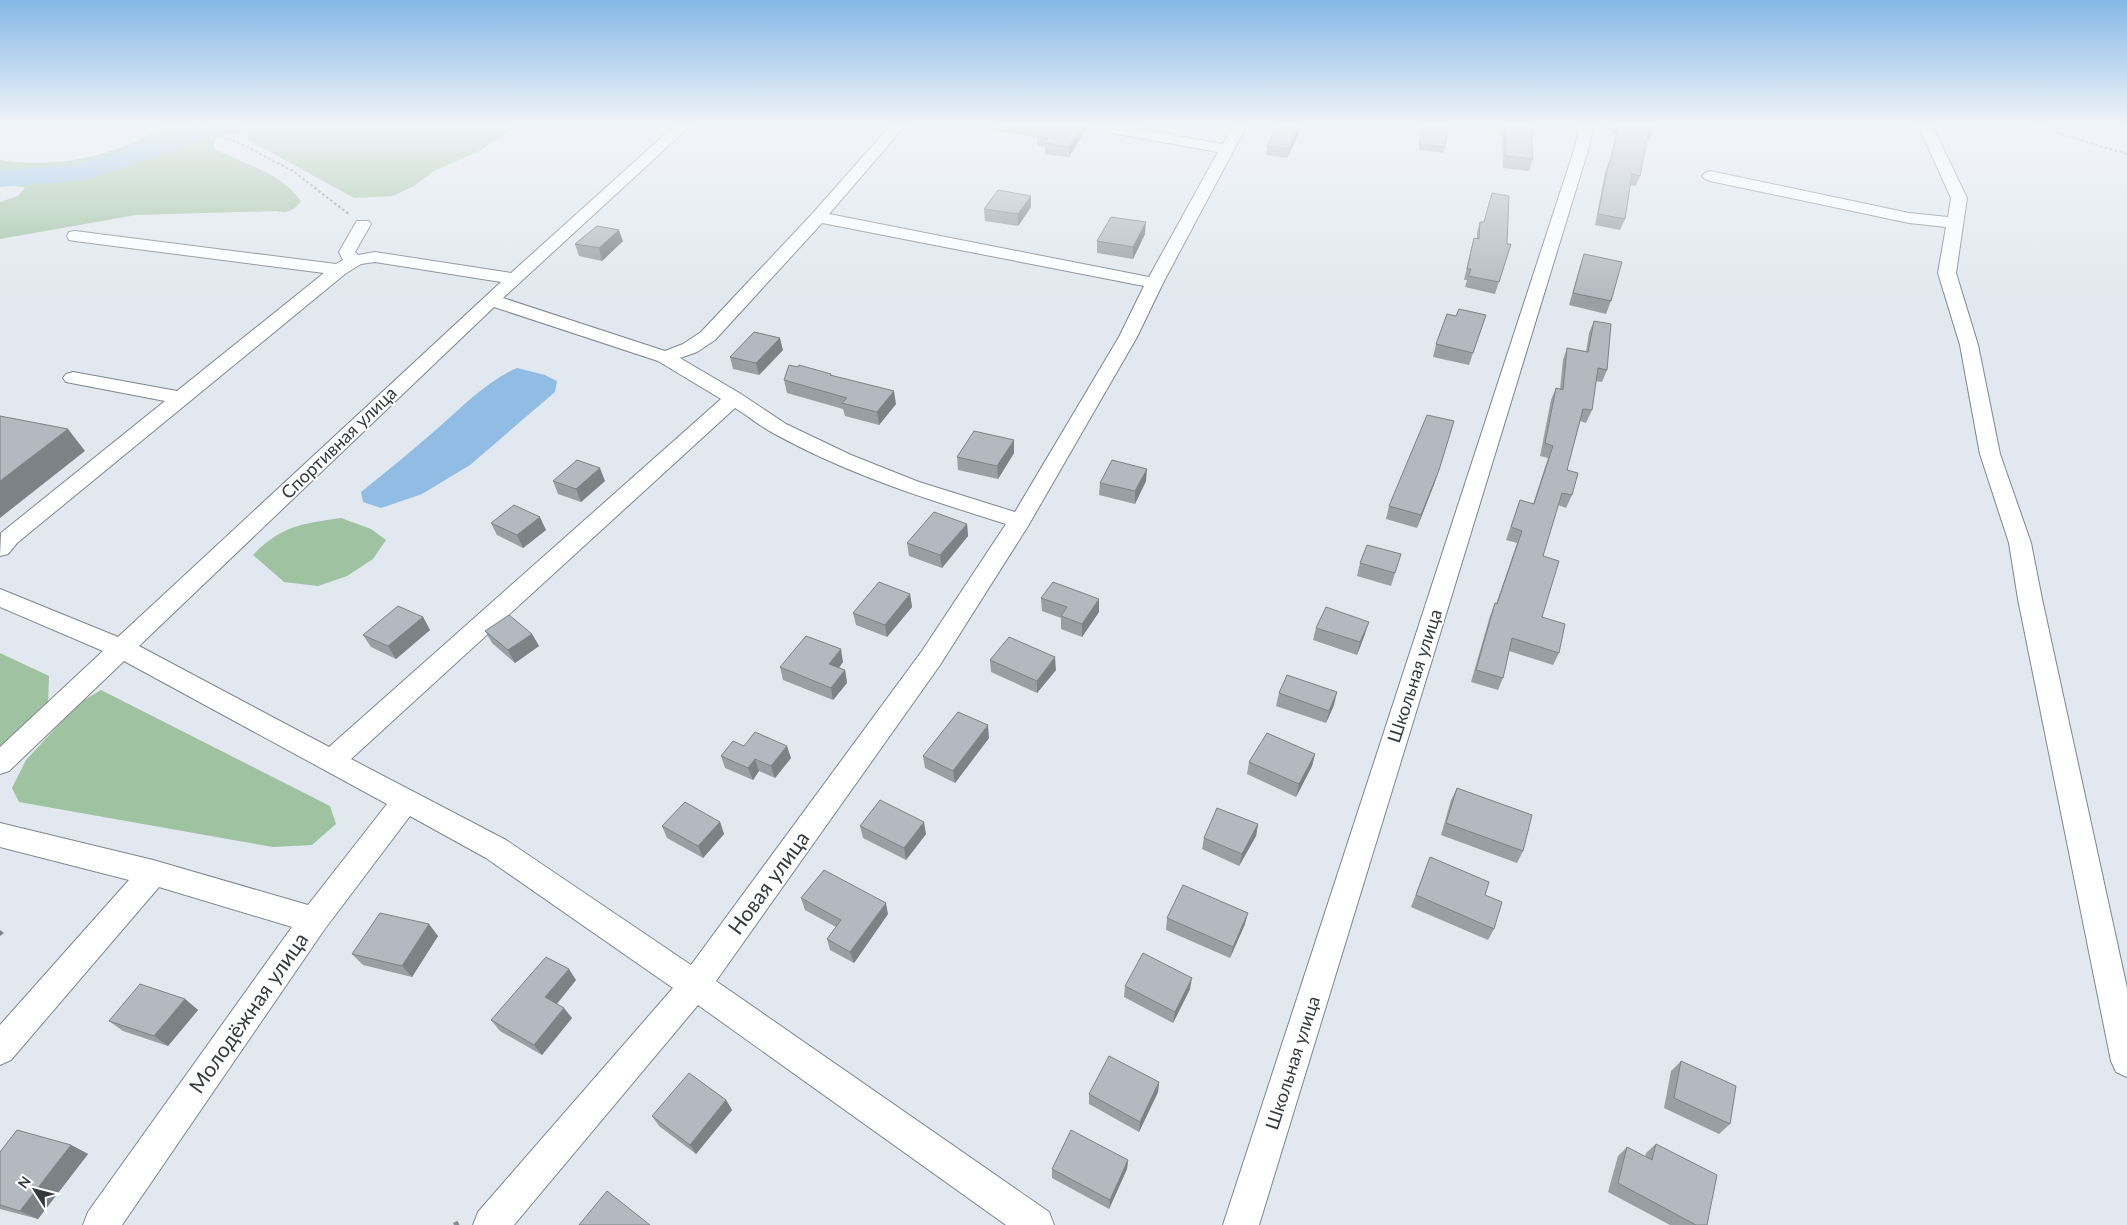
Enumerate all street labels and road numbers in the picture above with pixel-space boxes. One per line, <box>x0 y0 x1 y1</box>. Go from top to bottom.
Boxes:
street label: Спортивная улица <box>276 381 401 503</box>
street label: Школьная улица <box>1382 606 1446 745</box>
street label: Новая улица <box>722 826 814 939</box>
street label: Молодёжная улица <box>183 927 313 1097</box>
street label: Школьная улица <box>1260 993 1324 1132</box>

